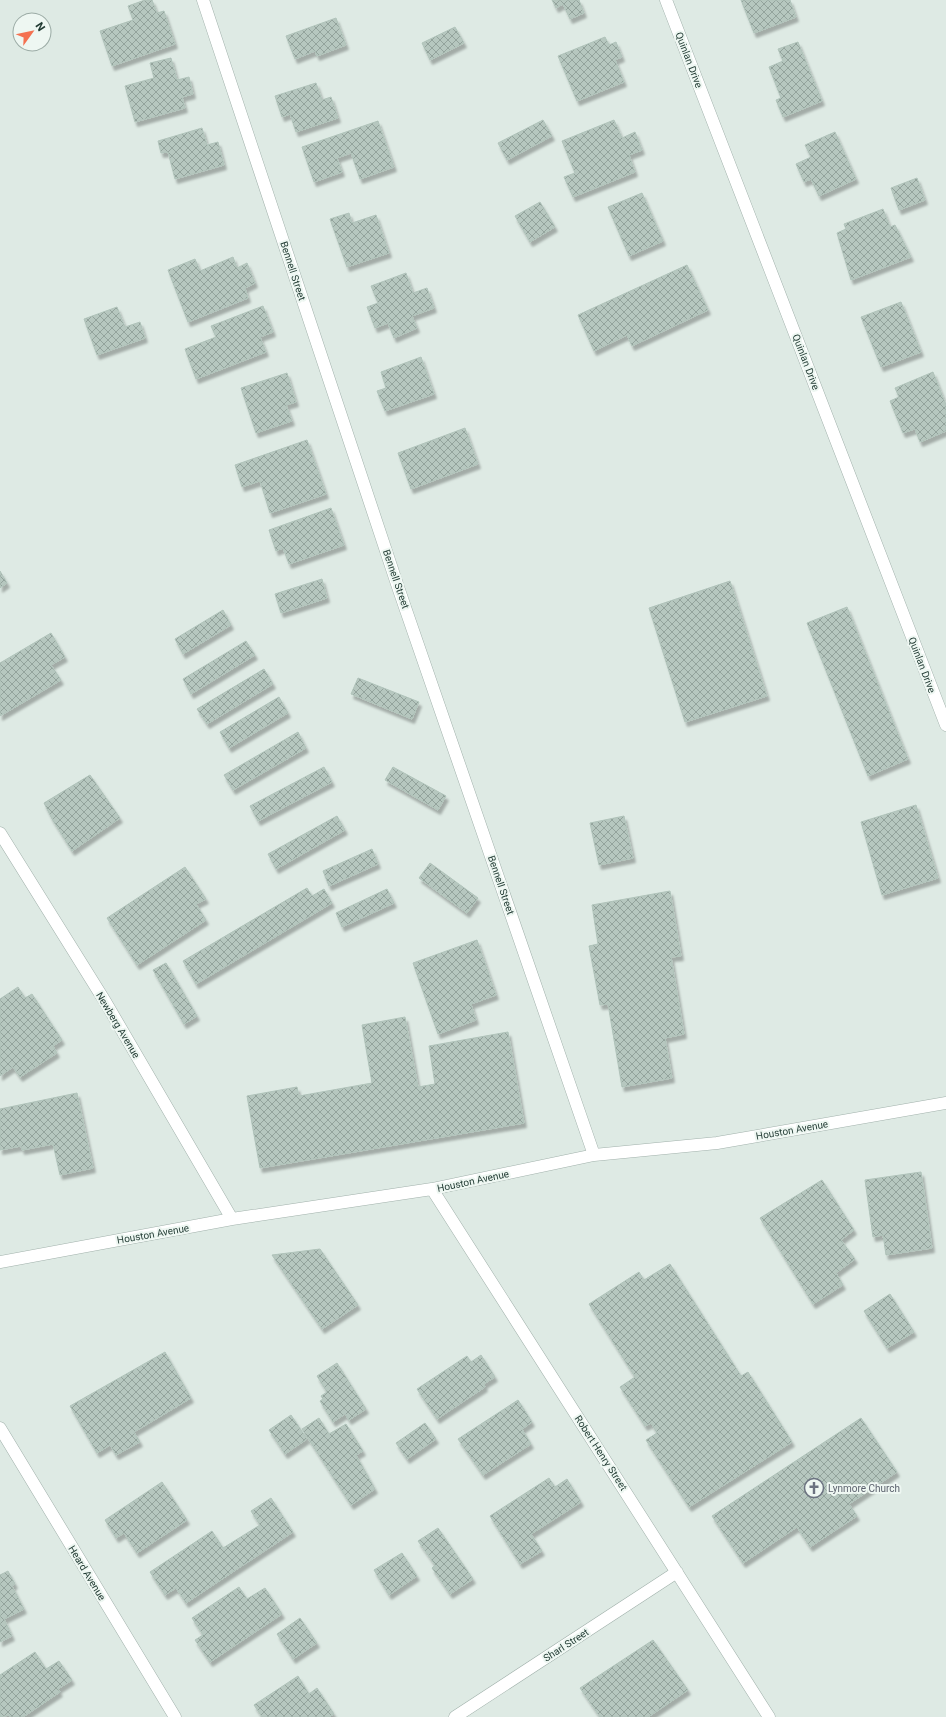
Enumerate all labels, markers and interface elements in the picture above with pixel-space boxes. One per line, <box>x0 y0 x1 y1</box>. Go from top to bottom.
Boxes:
north arrow <box>12 12 52 52</box>
text: N <box>32 20 48 34</box>
street label: Quinlan Drive <box>673 31 705 89</box>
street label: Bennell Street <box>278 240 308 302</box>
street label: Quinlan Drive <box>790 333 822 391</box>
street label: Bennell Street <box>381 548 411 610</box>
street label: Quinlan Drive <box>906 636 938 694</box>
street label: Bennell Street <box>486 854 516 916</box>
street label: Newberg Avenue <box>94 990 142 1060</box>
street label: Houston Avenue <box>755 1118 829 1142</box>
street label: Houston Avenue <box>436 1168 510 1194</box>
street label: Houston Avenue <box>116 1222 190 1246</box>
street label: Robert Henry Street <box>573 1413 629 1493</box>
church icon: Lynmore Church <box>803 1477 825 1499</box>
place label: Lynmore Church <box>828 1483 900 1494</box>
street label: Heard Avenue <box>66 1544 108 1602</box>
street label: Sharl Street <box>541 1626 591 1664</box>

